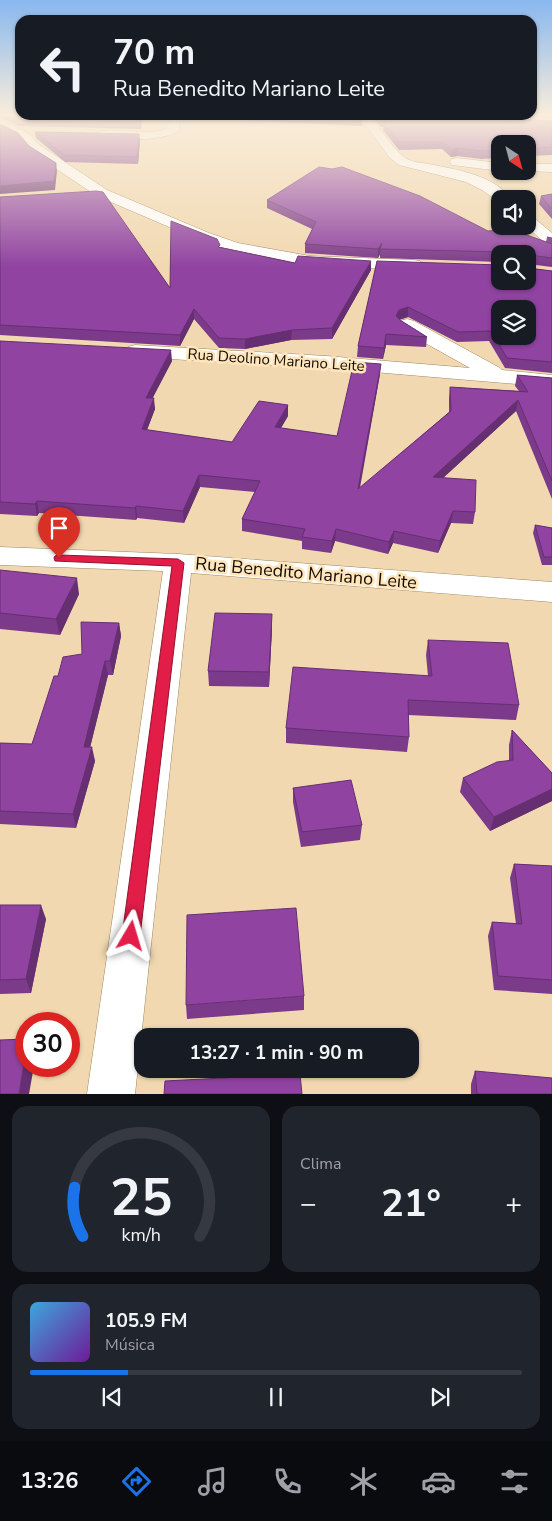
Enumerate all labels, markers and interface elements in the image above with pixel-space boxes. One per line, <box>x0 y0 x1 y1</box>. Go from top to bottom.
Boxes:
text: 70 m <box>113 29 195 76</box>
icon: left <box>30 35 95 100</box>
text: Rua Benedito Mariano Leite <box>113 74 385 104</box>
north arrow <box>491 135 536 180</box>
map controls <box>491 135 536 345</box>
button: sound <box>491 190 536 235</box>
button: search <box>491 245 536 290</box>
button: layers <box>491 300 536 345</box>
street label: Rua Deolino Mariano Leite <box>187 344 365 376</box>
pin <box>38 507 80 558</box>
icon: arrive <box>45 514 73 542</box>
street label: Rua Benedito Mariano Leite <box>194 551 418 595</box>
position arrow <box>104 909 156 961</box>
speed limit sign: 30 <box>15 1012 80 1077</box>
text: 13:27 · 1 min · 90 m <box>189 1040 364 1066</box>
text: Clima <box>300 1153 341 1175</box>
text: 25 <box>110 1162 172 1233</box>
text: 21° <box>381 1178 441 1229</box>
text: − <box>300 1185 317 1223</box>
text: + <box>505 1185 522 1223</box>
text: km/h <box>121 1223 161 1247</box>
text: 105.9 FM <box>105 1308 188 1334</box>
text: Música <box>105 1334 155 1356</box>
icon: previous <box>98 1383 126 1411</box>
icon: pause <box>262 1383 290 1411</box>
icon: next <box>426 1383 454 1411</box>
icon: directions <box>119 1464 154 1499</box>
icon: music <box>195 1464 230 1499</box>
icon: phone <box>270 1464 305 1499</box>
icon: climate <box>346 1464 381 1499</box>
icon: car <box>421 1464 456 1499</box>
icon: filters <box>497 1464 532 1499</box>
text: 13:26 <box>20 1466 79 1496</box>

